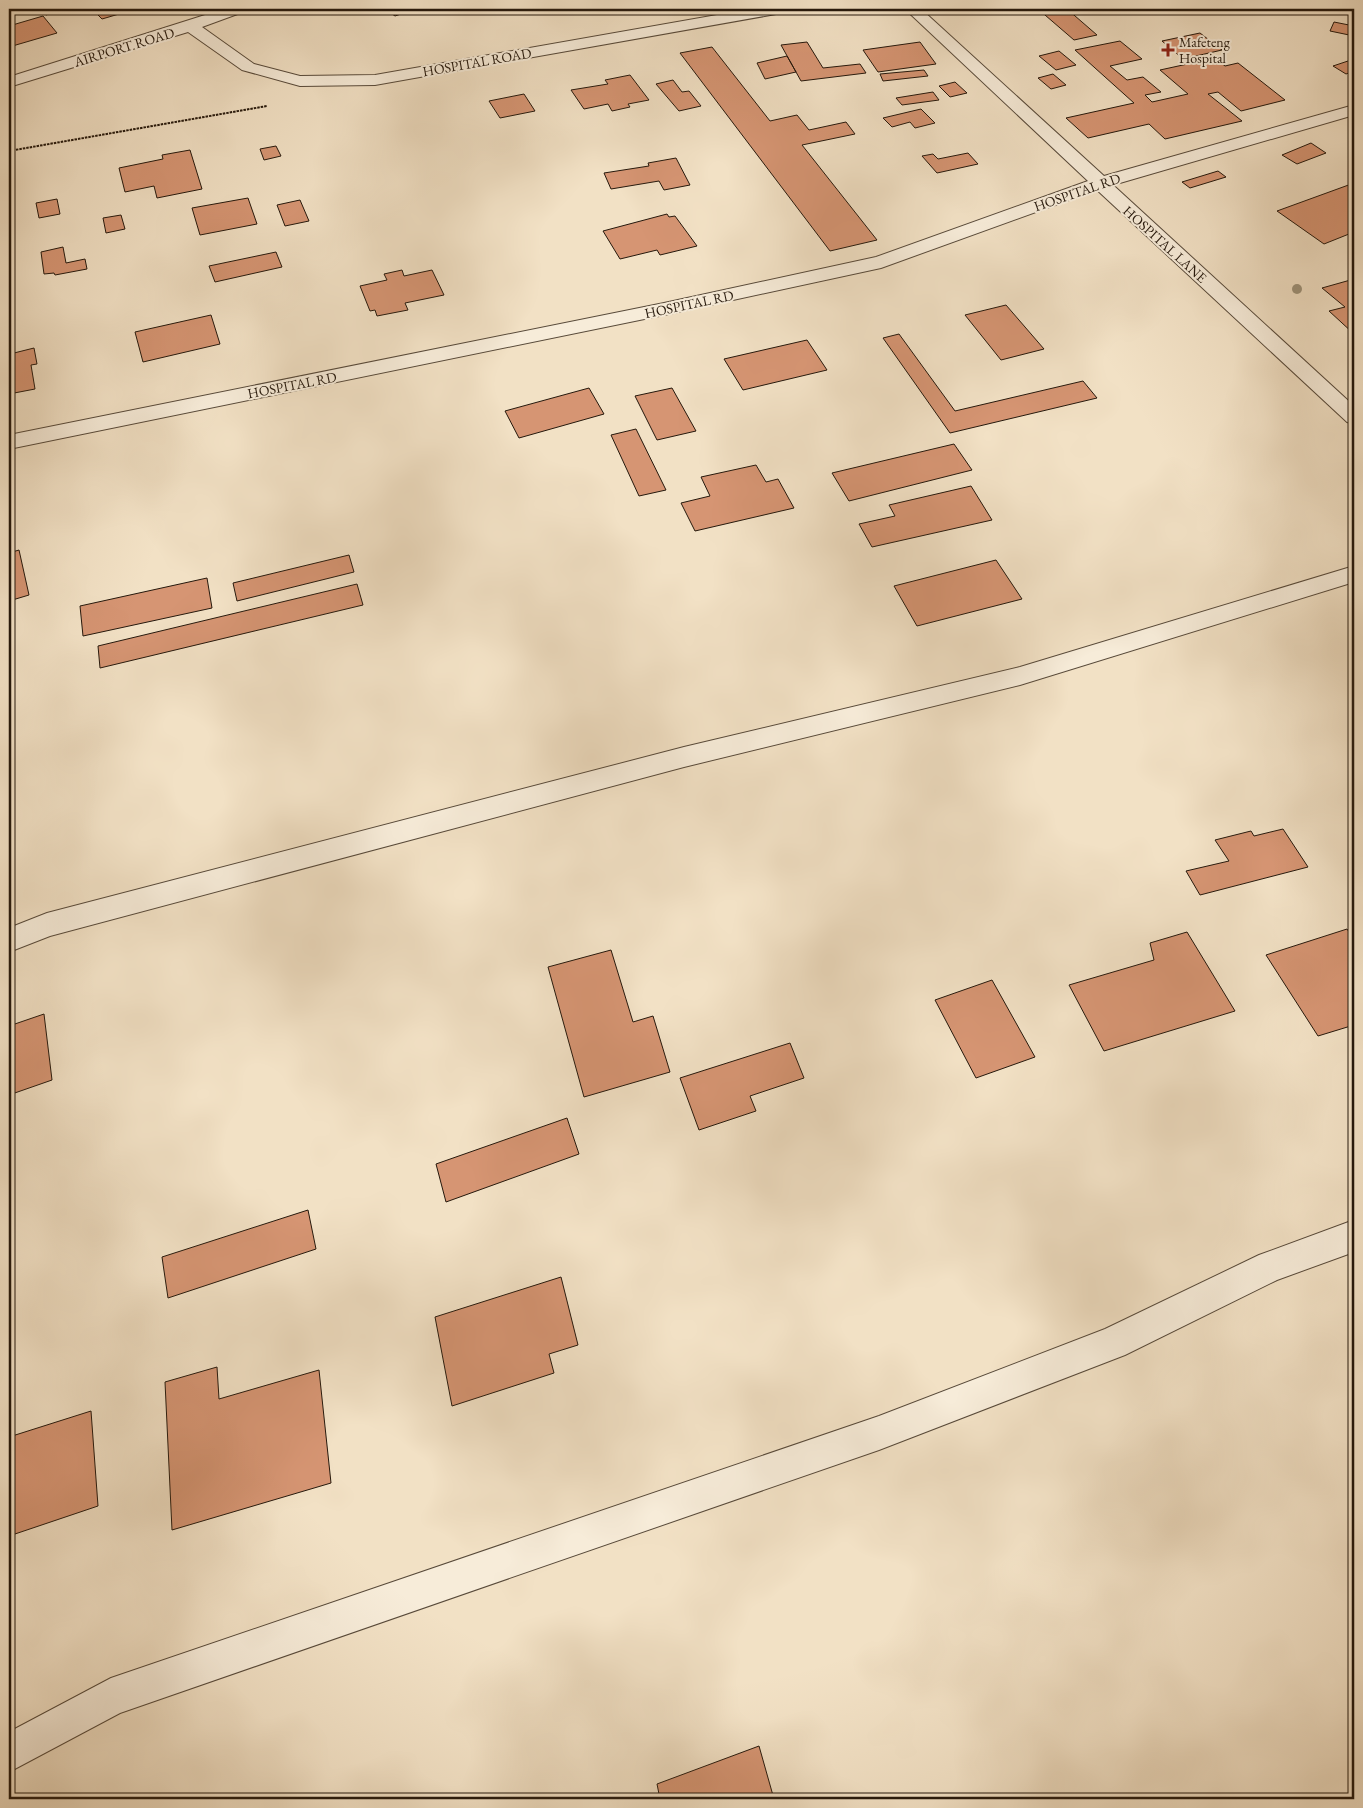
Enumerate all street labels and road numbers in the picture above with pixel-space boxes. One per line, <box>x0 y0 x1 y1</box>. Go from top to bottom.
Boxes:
street label: AIRPORT ROAD <box>71 23 177 71</box>
street label: HOSPITAL ROAD <box>421 43 533 80</box>
street label: HOSPITAL RD <box>1031 169 1123 215</box>
street label: HOSPITAL LANE <box>1119 202 1211 286</box>
street label: HOSPITAL RD <box>643 286 736 322</box>
street label: HOSPITAL RD <box>246 367 339 402</box>

